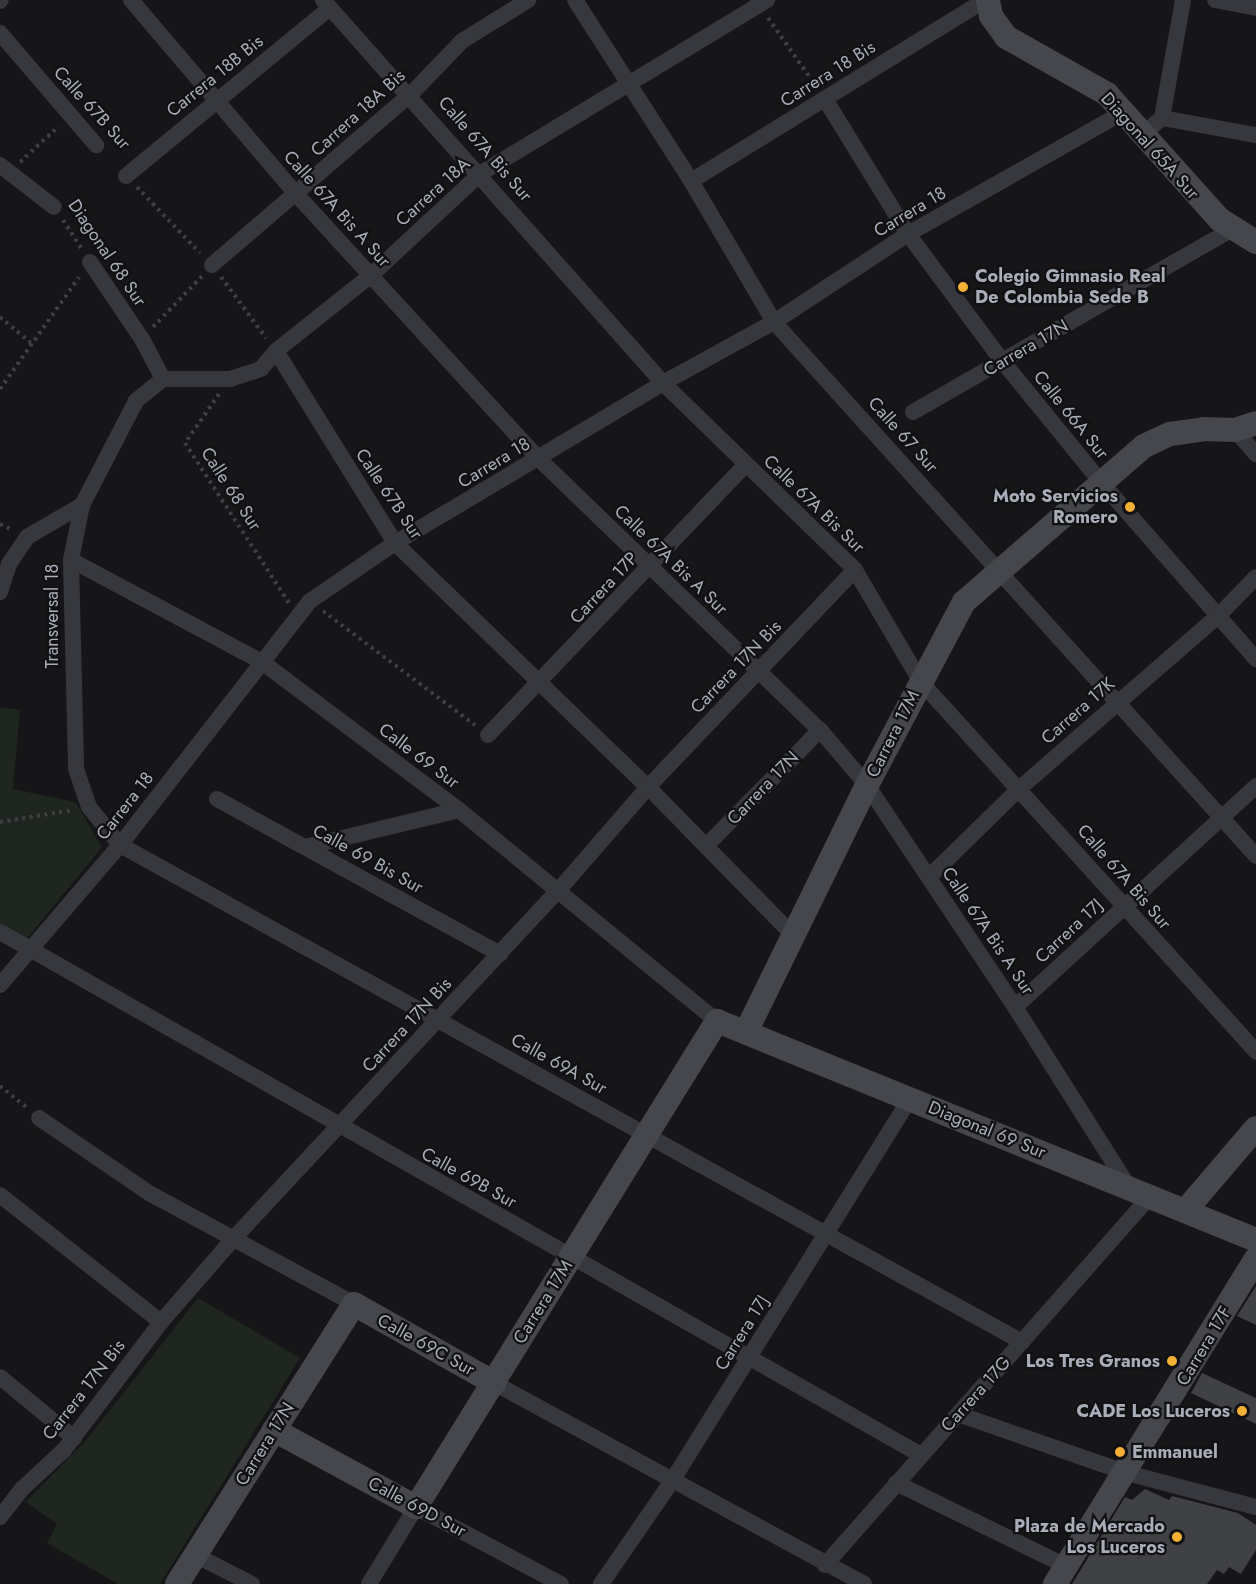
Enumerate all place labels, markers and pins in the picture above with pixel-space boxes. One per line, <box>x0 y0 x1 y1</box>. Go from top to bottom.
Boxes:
place label: Colegio Gimnasio Real De Colombia Sede B <box>975 266 1166 308</box>
marker: Colegio Gimnasio Real De Colombia Sede B <box>956 280 970 294</box>
place label: Moto Servicios Romero <box>993 486 1118 528</box>
marker: Moto Servicios Romero <box>1123 500 1137 514</box>
place label: Los Tres Granos <box>1026 1350 1160 1372</box>
marker: Los Tres Granos <box>1165 1354 1179 1368</box>
place label: CADE Los Luceros <box>1077 1400 1230 1422</box>
marker: CADE Los Luceros <box>1235 1404 1249 1418</box>
place label: Emmanuel <box>1132 1441 1218 1463</box>
marker: Emmanuel <box>1113 1445 1127 1459</box>
place label: Plaza de Mercado Los Luceros <box>1014 1516 1165 1558</box>
marker: Plaza de Mercado Los Luceros <box>1170 1530 1184 1544</box>

